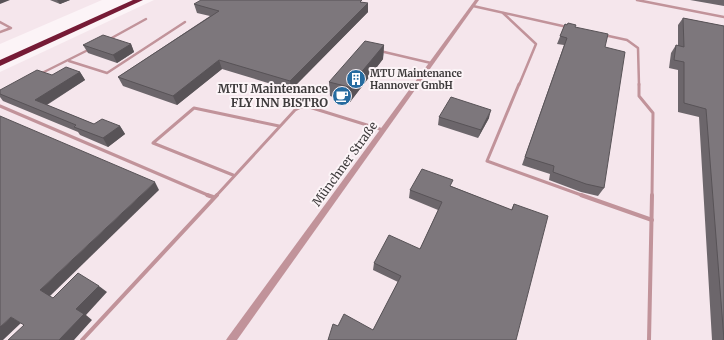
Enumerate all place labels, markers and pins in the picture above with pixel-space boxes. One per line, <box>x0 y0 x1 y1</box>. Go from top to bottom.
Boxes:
place label: MTU Maintenance Hannover GmbH <box>370 67 462 92</box>
building icon: MTU Maintenance Hannover GmbH <box>345 68 367 90</box>
place label: MTU Maintenance FLY INN BISTRO <box>218 81 328 110</box>
cafe icon: MTU Maintenance FLY INN BISTRO <box>331 85 353 107</box>

